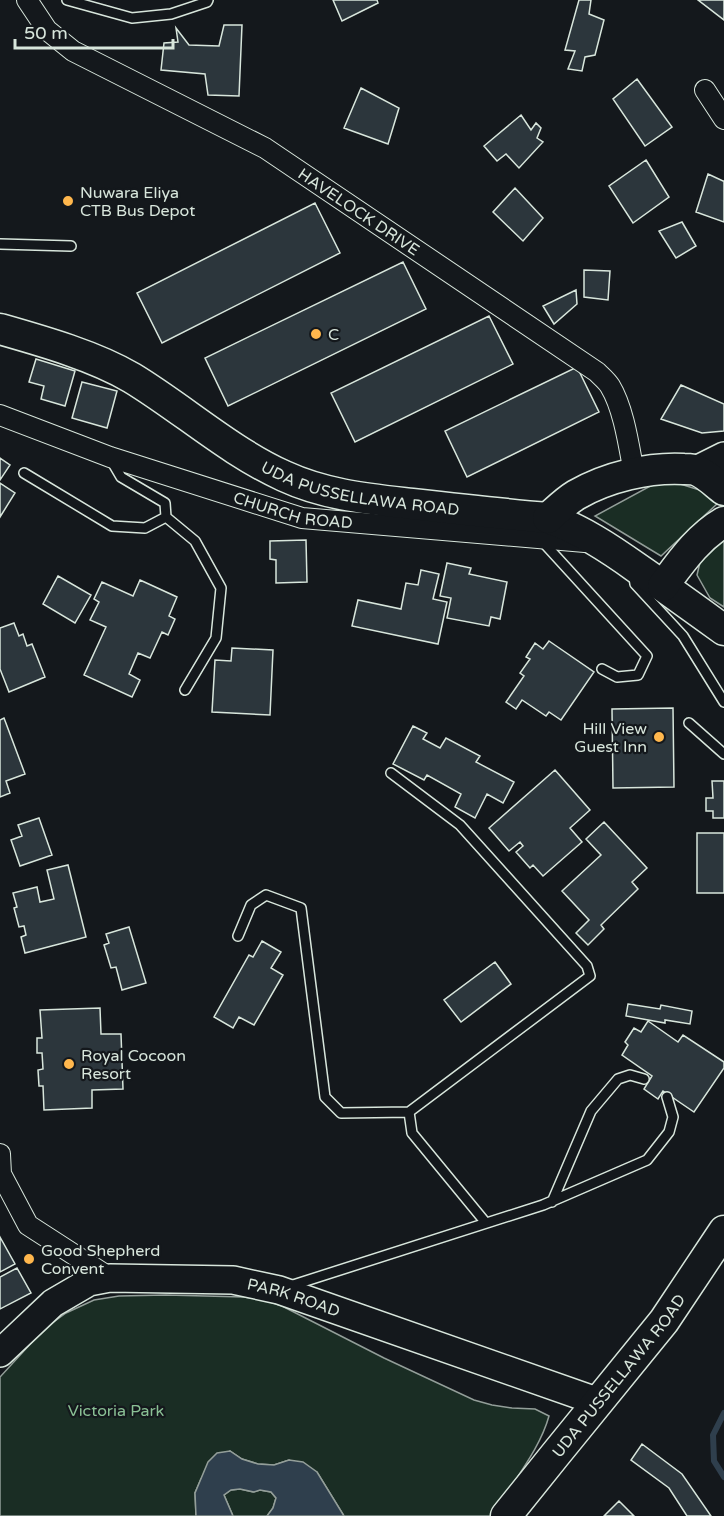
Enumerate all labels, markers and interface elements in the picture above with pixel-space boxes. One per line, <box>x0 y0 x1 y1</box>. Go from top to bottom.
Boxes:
scale bar <box>15 12 172 50</box>
text: 50 m <box>24 22 68 44</box>
street label: HAVELOCK DRIVE <box>294 164 423 260</box>
place label: Nuwara Eliya CTB Bus Depot <box>80 183 195 221</box>
marker: Nuwara Eliya CTB Bus Depot <box>61 194 75 208</box>
place label: C <box>328 325 339 345</box>
marker: C <box>309 327 323 341</box>
street label: UDA PUSSELLAWA ROAD <box>257 457 460 520</box>
street label: CHURCH ROAD <box>231 488 354 533</box>
place label: Hill View Guest Inn <box>574 719 647 757</box>
marker: Hill View Guest Inn <box>652 730 666 744</box>
place label: Royal Cocoon Resort <box>81 1046 186 1084</box>
marker: Royal Cocoon Resort <box>62 1057 76 1071</box>
place label: Good Shepherd Convent <box>41 1241 160 1279</box>
marker: Good Shepherd Convent <box>22 1252 36 1266</box>
street label: PARK ROAD <box>245 1274 343 1322</box>
street label: UDA PUSSELLAWA ROAD <box>548 1290 690 1462</box>
park label: Victoria Park <box>68 1401 165 1421</box>

